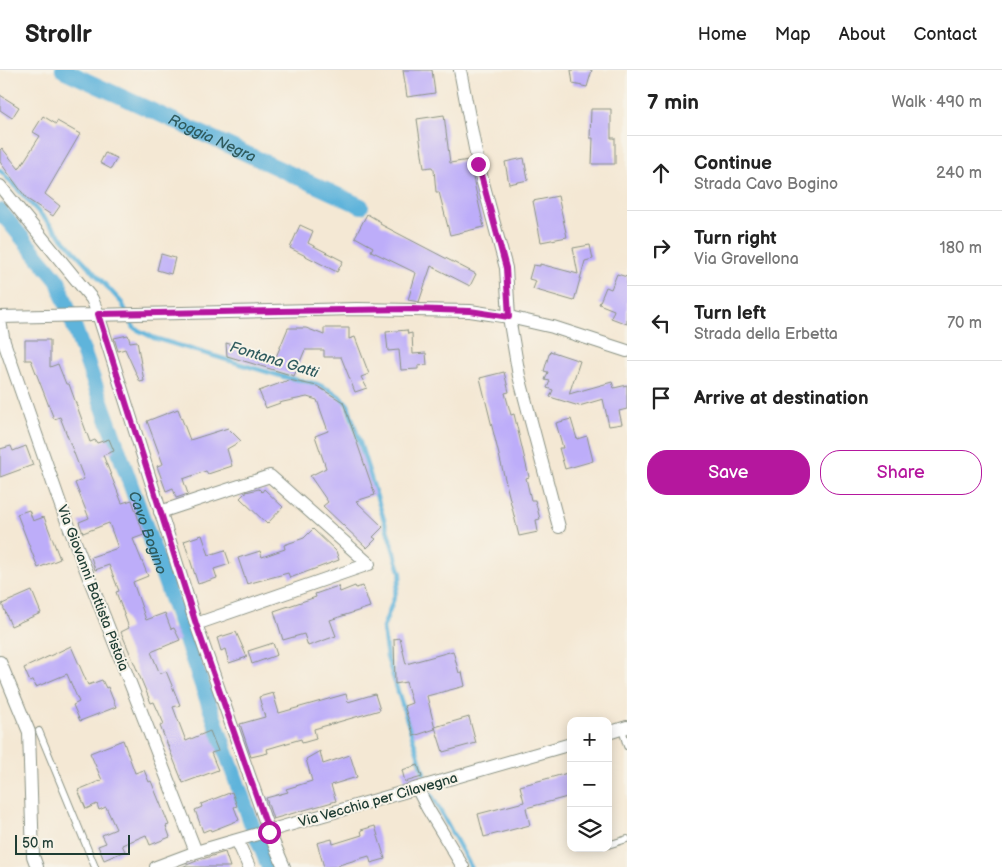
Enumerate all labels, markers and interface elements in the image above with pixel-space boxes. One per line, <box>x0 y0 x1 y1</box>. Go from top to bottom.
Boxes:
text: Strollr <box>25 20 92 49</box>
text: Home <box>698 24 747 45</box>
text: Map <box>775 24 811 45</box>
text: About <box>839 24 886 45</box>
text: Contact <box>914 24 977 45</box>
text: 7 min <box>647 90 699 115</box>
text: Walk · 490 m <box>891 93 982 112</box>
water label: Roggia Negra <box>165 110 259 166</box>
text: Continue <box>694 152 772 175</box>
route end <box>467 153 490 176</box>
icon: ahead <box>647 159 675 187</box>
text: 240 m <box>936 164 982 183</box>
text: Strada Cavo Bogino <box>694 175 838 194</box>
text: Turn right <box>694 227 777 250</box>
icon: right <box>647 234 675 262</box>
text: 180 m <box>940 239 982 258</box>
text: Via Gravellona <box>694 250 799 269</box>
text: Turn left <box>694 302 766 325</box>
icon: left <box>647 309 675 337</box>
text: 70 m <box>947 314 982 333</box>
text: Strada della Erbetta <box>694 325 838 344</box>
water label: Fontana Gatti <box>227 338 321 383</box>
icon: arrive <box>647 384 675 412</box>
text: Arrive at destination <box>694 387 869 410</box>
button: Save <box>647 450 810 495</box>
button: Share <box>820 450 982 495</box>
water label: Cavo Bogino <box>124 488 171 577</box>
street label: Via Giovanni Battista Pistoia <box>53 503 133 674</box>
map controls <box>567 717 612 852</box>
button: + <box>567 717 612 762</box>
button: − <box>567 762 612 807</box>
street label: Via Vecchia per Cilavegna <box>296 769 460 831</box>
button: layers <box>567 807 612 852</box>
route start <box>258 821 281 844</box>
scale bar <box>15 832 130 855</box>
text: 50 m <box>22 835 54 852</box>

